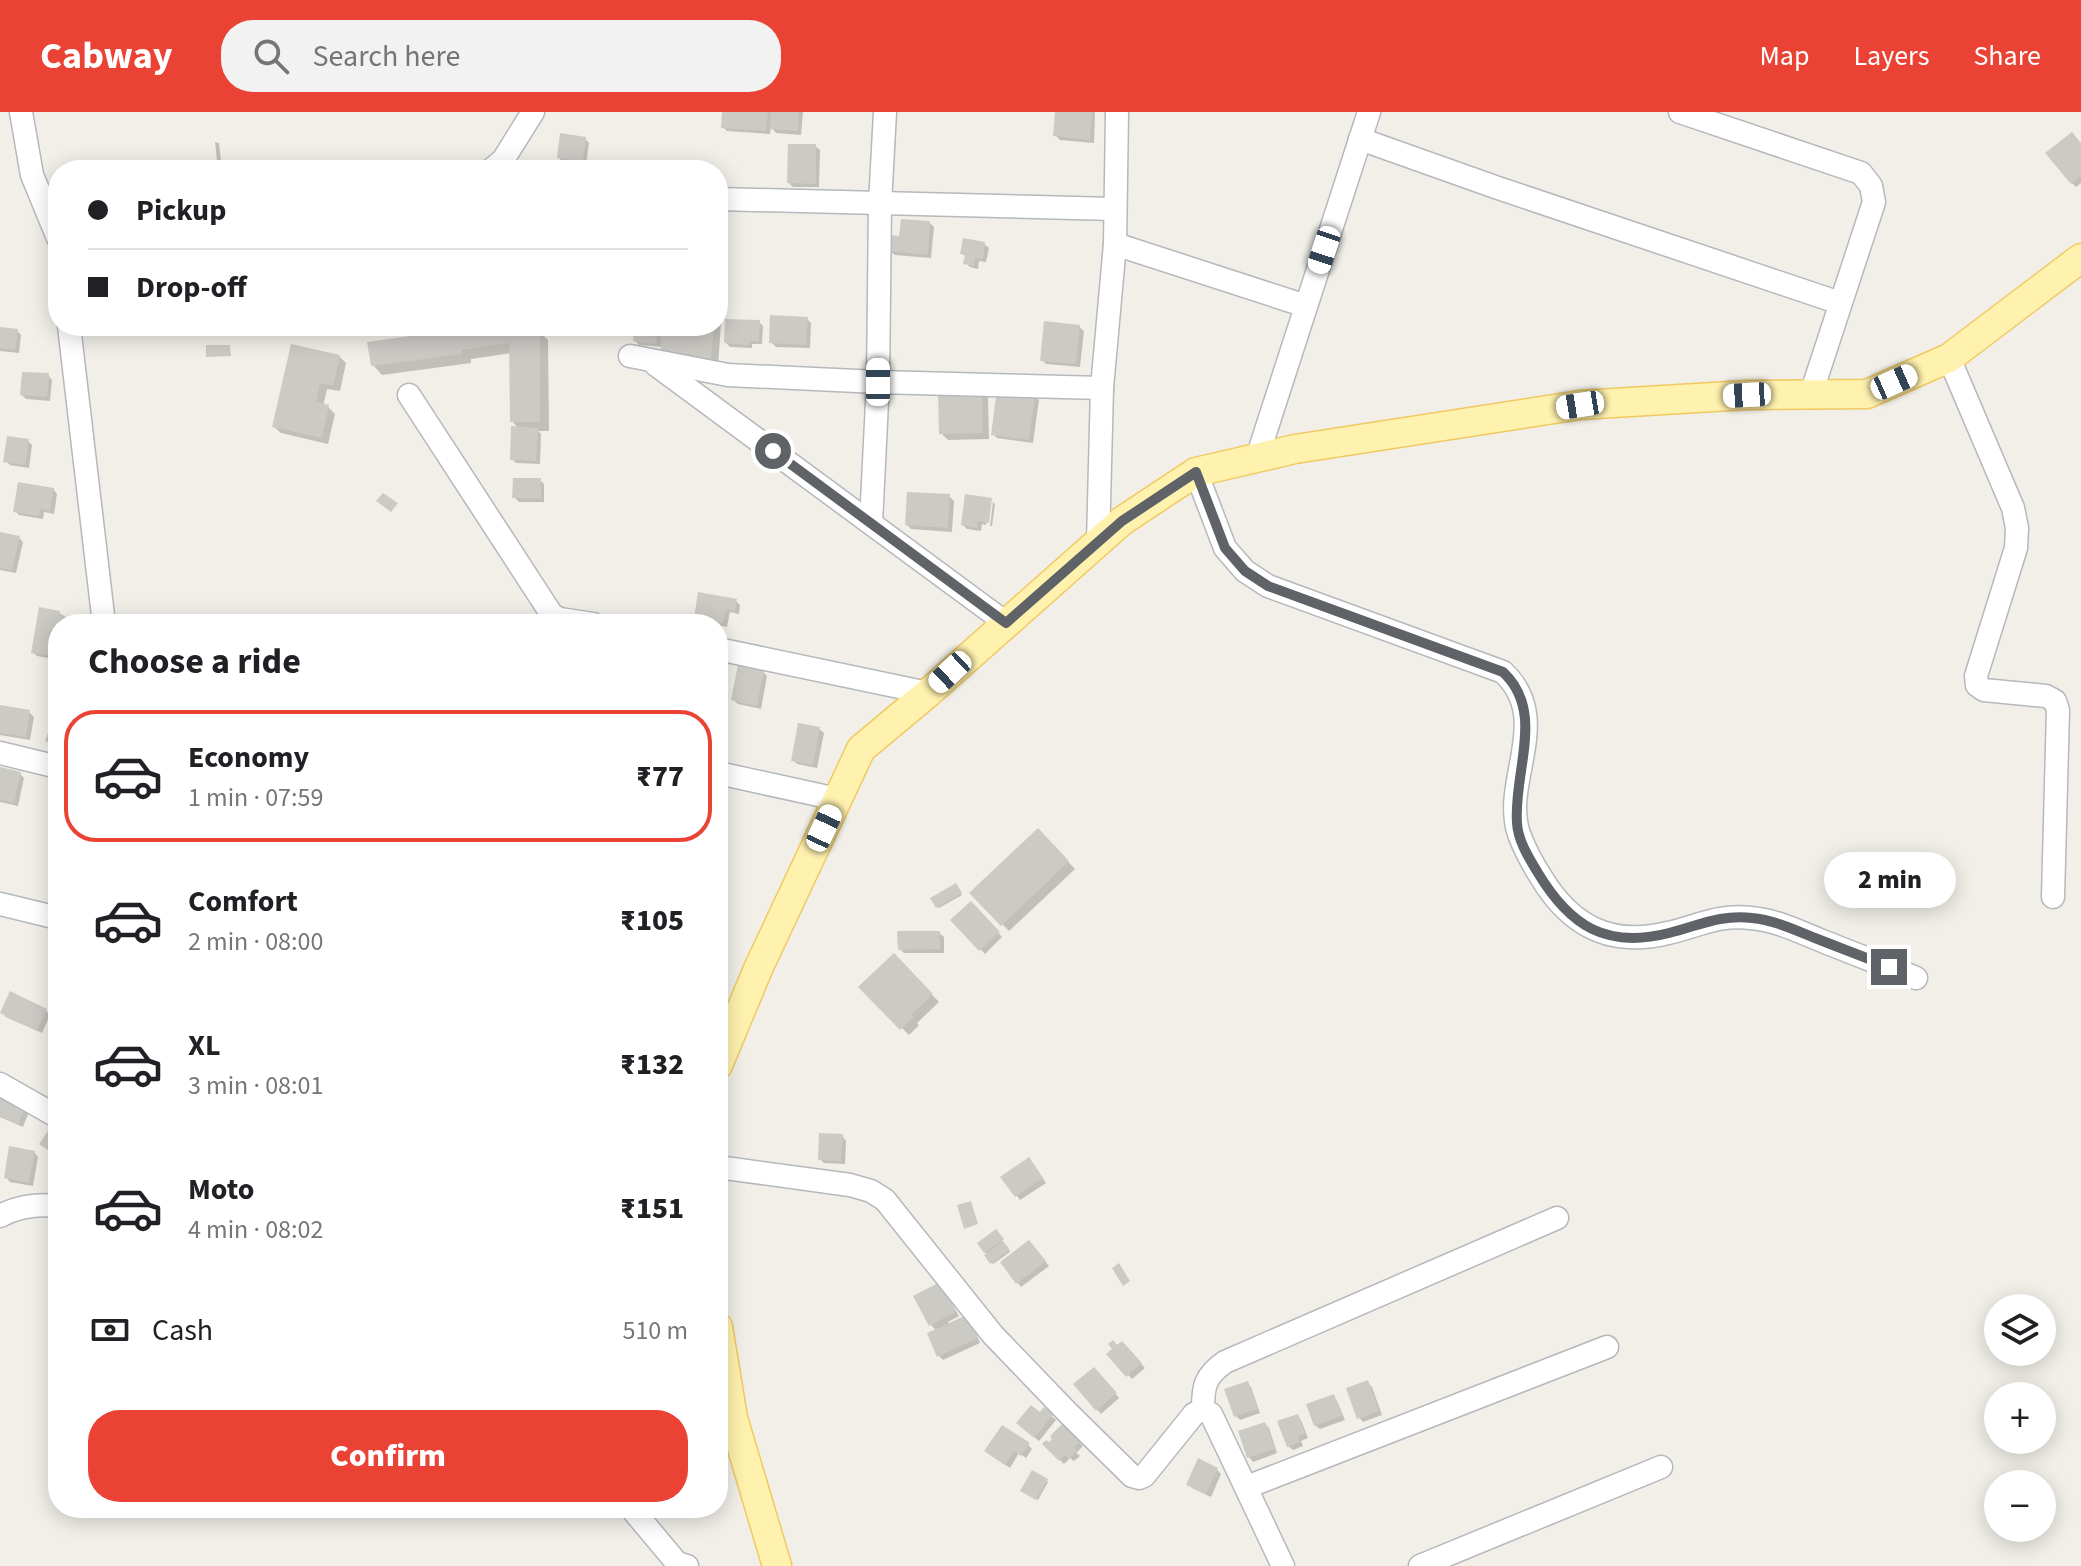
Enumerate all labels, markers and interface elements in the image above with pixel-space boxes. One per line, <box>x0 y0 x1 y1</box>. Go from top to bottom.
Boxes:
search box <box>221 20 781 92</box>
text: Cabway <box>40 29 173 83</box>
icon: search <box>249 34 293 78</box>
text: Search here <box>313 35 460 78</box>
text: Map <box>1759 36 1809 76</box>
text: Layers <box>1853 36 1929 76</box>
text: Share <box>1973 36 2041 76</box>
text: Pickup <box>136 189 226 232</box>
car <box>1305 223 1343 277</box>
text: Drop-off <box>136 266 247 309</box>
car <box>866 358 890 406</box>
car <box>1867 361 1921 403</box>
car <box>1722 382 1772 408</box>
car <box>1554 389 1606 421</box>
route start <box>755 433 791 469</box>
text: Choose a ride <box>88 636 301 687</box>
car <box>924 647 976 697</box>
text: Economy <box>188 736 309 779</box>
icon: car <box>92 740 164 812</box>
text: ₹77 <box>636 755 684 798</box>
text: 1 min · 07:59 <box>188 779 323 816</box>
car <box>803 801 845 855</box>
callout: 2 min <box>1823 851 1955 907</box>
text: 2 min <box>1858 861 1922 898</box>
text: Comfort <box>188 880 298 923</box>
icon: car <box>92 884 164 956</box>
text: ₹105 <box>620 899 684 942</box>
text: 2 min · 08:00 <box>188 923 323 960</box>
route end <box>1871 949 1907 985</box>
text: XL <box>188 1024 221 1067</box>
icon: car <box>92 1028 164 1100</box>
text: ₹132 <box>620 1043 684 1086</box>
text: 3 min · 08:01 <box>188 1067 323 1104</box>
text: Moto <box>188 1168 254 1211</box>
icon: car <box>92 1172 164 1244</box>
text: ₹151 <box>620 1187 684 1230</box>
text: 4 min · 08:02 <box>188 1211 323 1248</box>
map controls <box>1984 1294 2056 1542</box>
button: layers <box>1984 1294 2056 1366</box>
icon: cash <box>88 1308 132 1352</box>
text: Cash <box>152 1309 213 1352</box>
text: 510 m <box>622 1312 688 1349</box>
button: + <box>1984 1382 2056 1454</box>
button: Confirm <box>88 1410 688 1502</box>
button: − <box>1984 1470 2056 1542</box>

